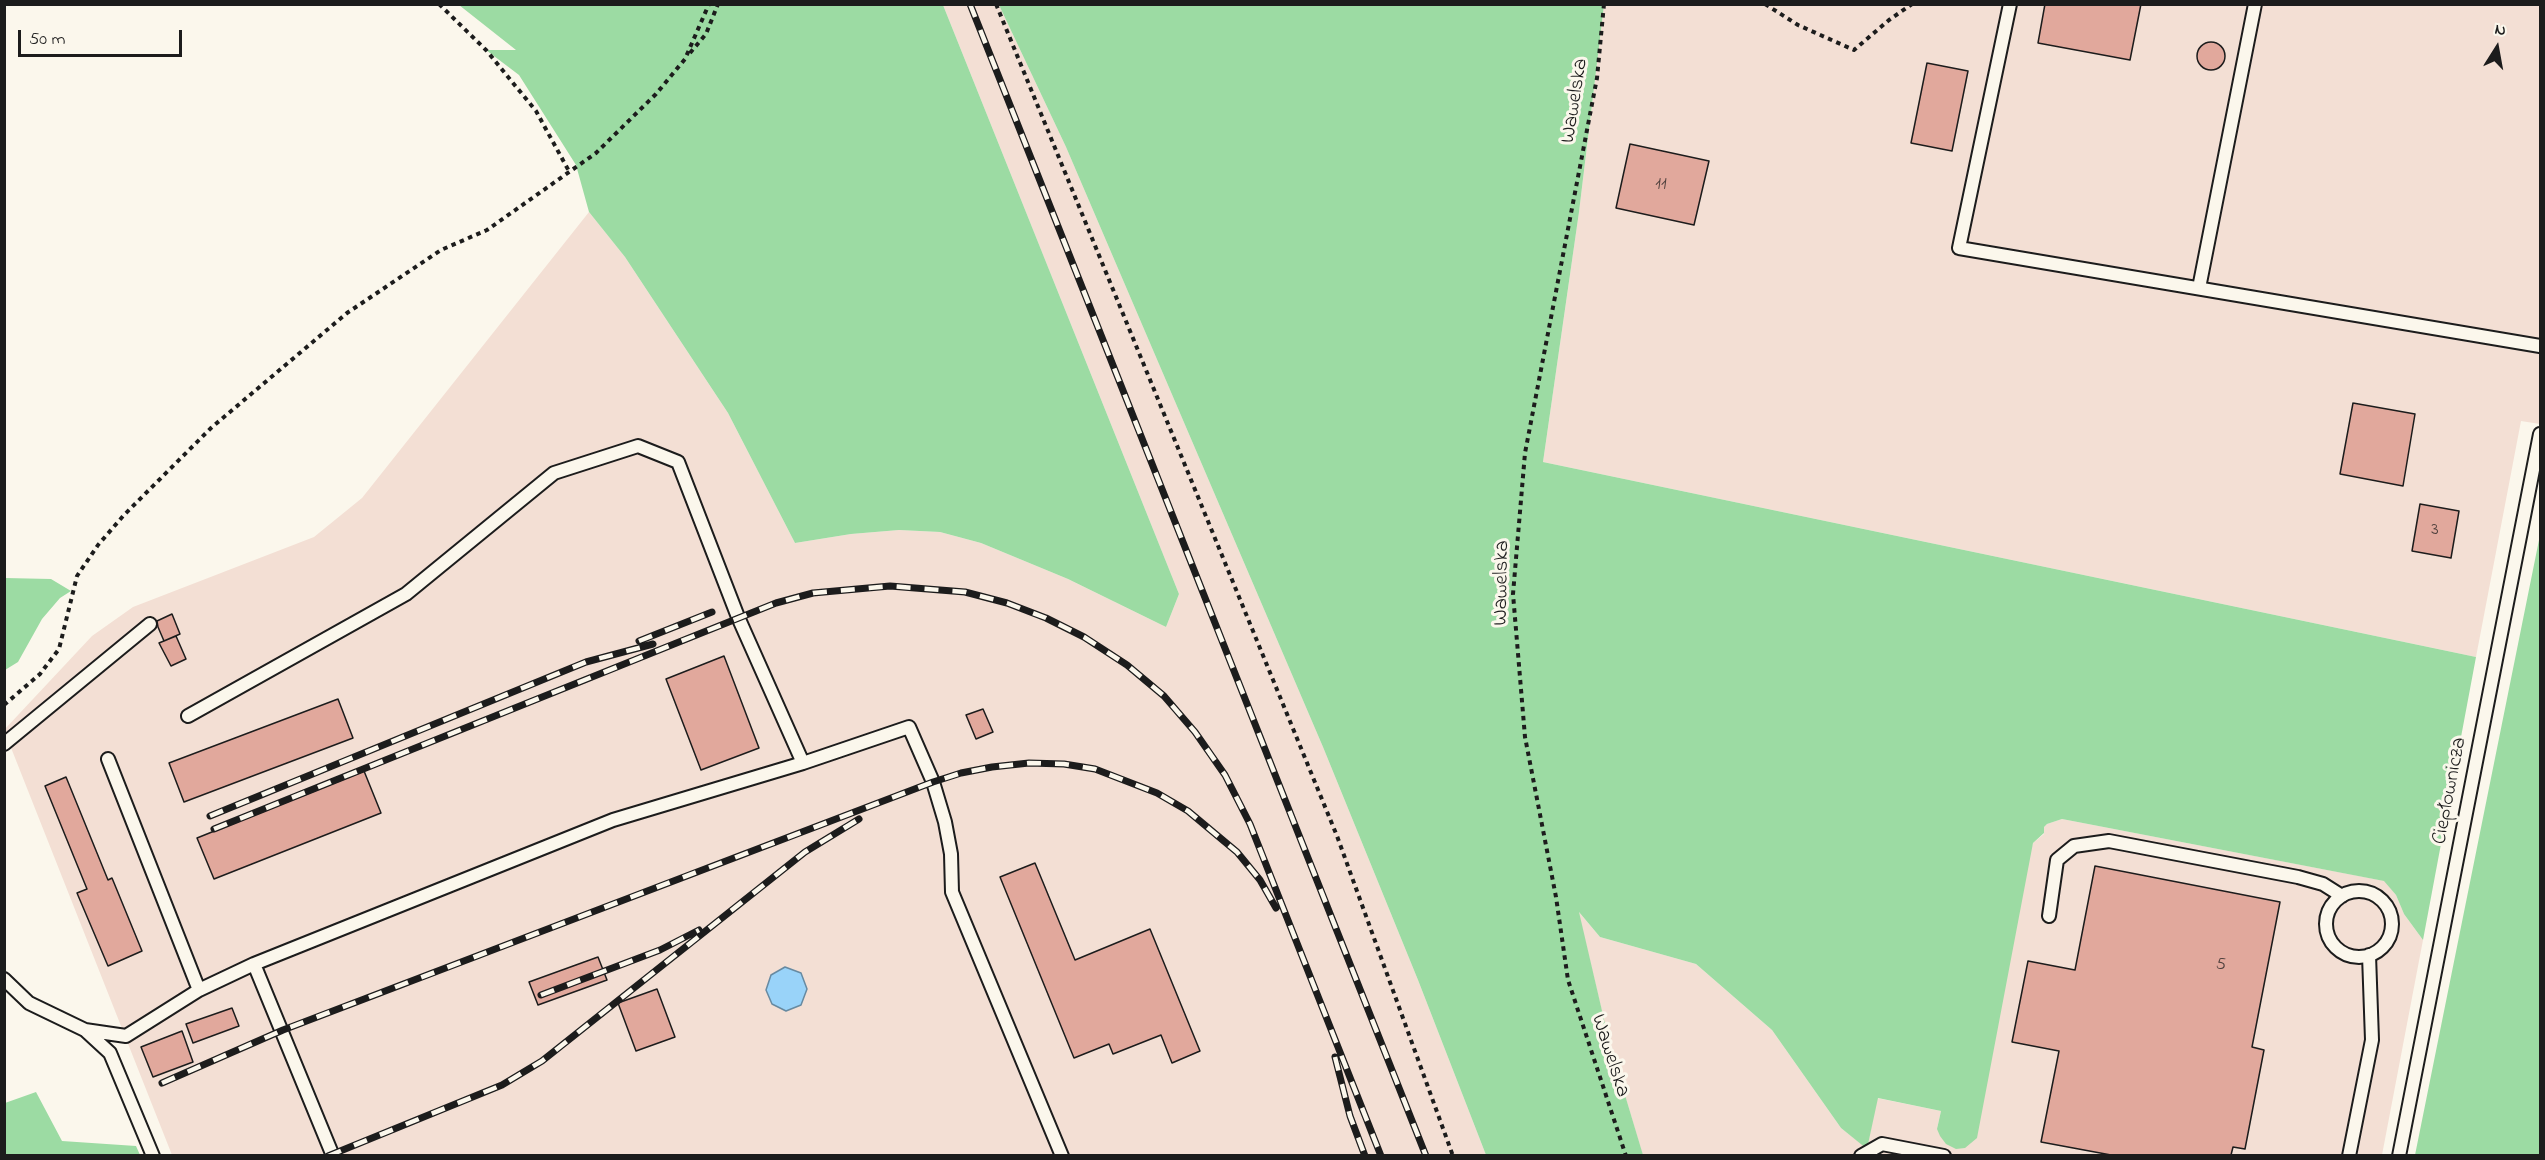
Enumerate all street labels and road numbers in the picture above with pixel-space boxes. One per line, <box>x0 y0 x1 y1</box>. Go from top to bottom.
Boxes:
street label: Wawelska <box>1557 57 1595 145</box>
street label: Wawelska <box>1490 540 1516 626</box>
street label: Ciepłownicza <box>2428 735 2474 847</box>
street label: Wawelska <box>1584 1011 1634 1101</box>

